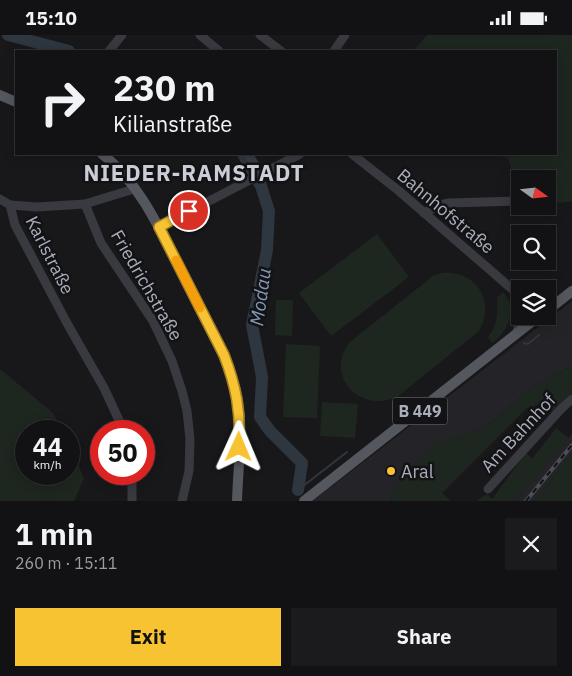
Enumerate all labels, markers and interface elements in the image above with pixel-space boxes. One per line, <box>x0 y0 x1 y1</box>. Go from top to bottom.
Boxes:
text: 15:10 <box>25 6 77 30</box>
text: 230 m <box>113 65 216 111</box>
icon: right <box>30 70 95 135</box>
text: Kilianstraße <box>113 109 232 138</box>
district label: NIEDER-RAMSTADT <box>83 158 305 187</box>
street label: Bahnhofstraße <box>393 164 500 259</box>
north arrow <box>511 170 556 215</box>
map controls <box>511 170 556 325</box>
pin <box>168 190 210 232</box>
icon: arrive <box>175 197 203 225</box>
street label: Karlstraße <box>21 212 80 298</box>
button: search <box>511 225 556 270</box>
street label: Friedrichstraße <box>106 226 188 345</box>
water label: Modau <box>244 267 276 327</box>
button: layers <box>511 280 556 325</box>
street label: Am Bahnhof <box>476 389 560 477</box>
road number: B 449 <box>392 397 448 425</box>
speed limit sign: 50 <box>90 420 155 485</box>
position arrow <box>212 420 264 472</box>
text: 44 <box>32 430 63 463</box>
text: km/h <box>33 457 62 472</box>
place label: Aral <box>401 460 434 483</box>
marker: Aral <box>385 465 397 477</box>
text: 1 min <box>15 514 93 553</box>
button: close <box>505 518 557 570</box>
text: 260 m · 15:11 <box>15 553 117 573</box>
button: Exit <box>15 608 281 666</box>
button: Share <box>291 608 557 666</box>

